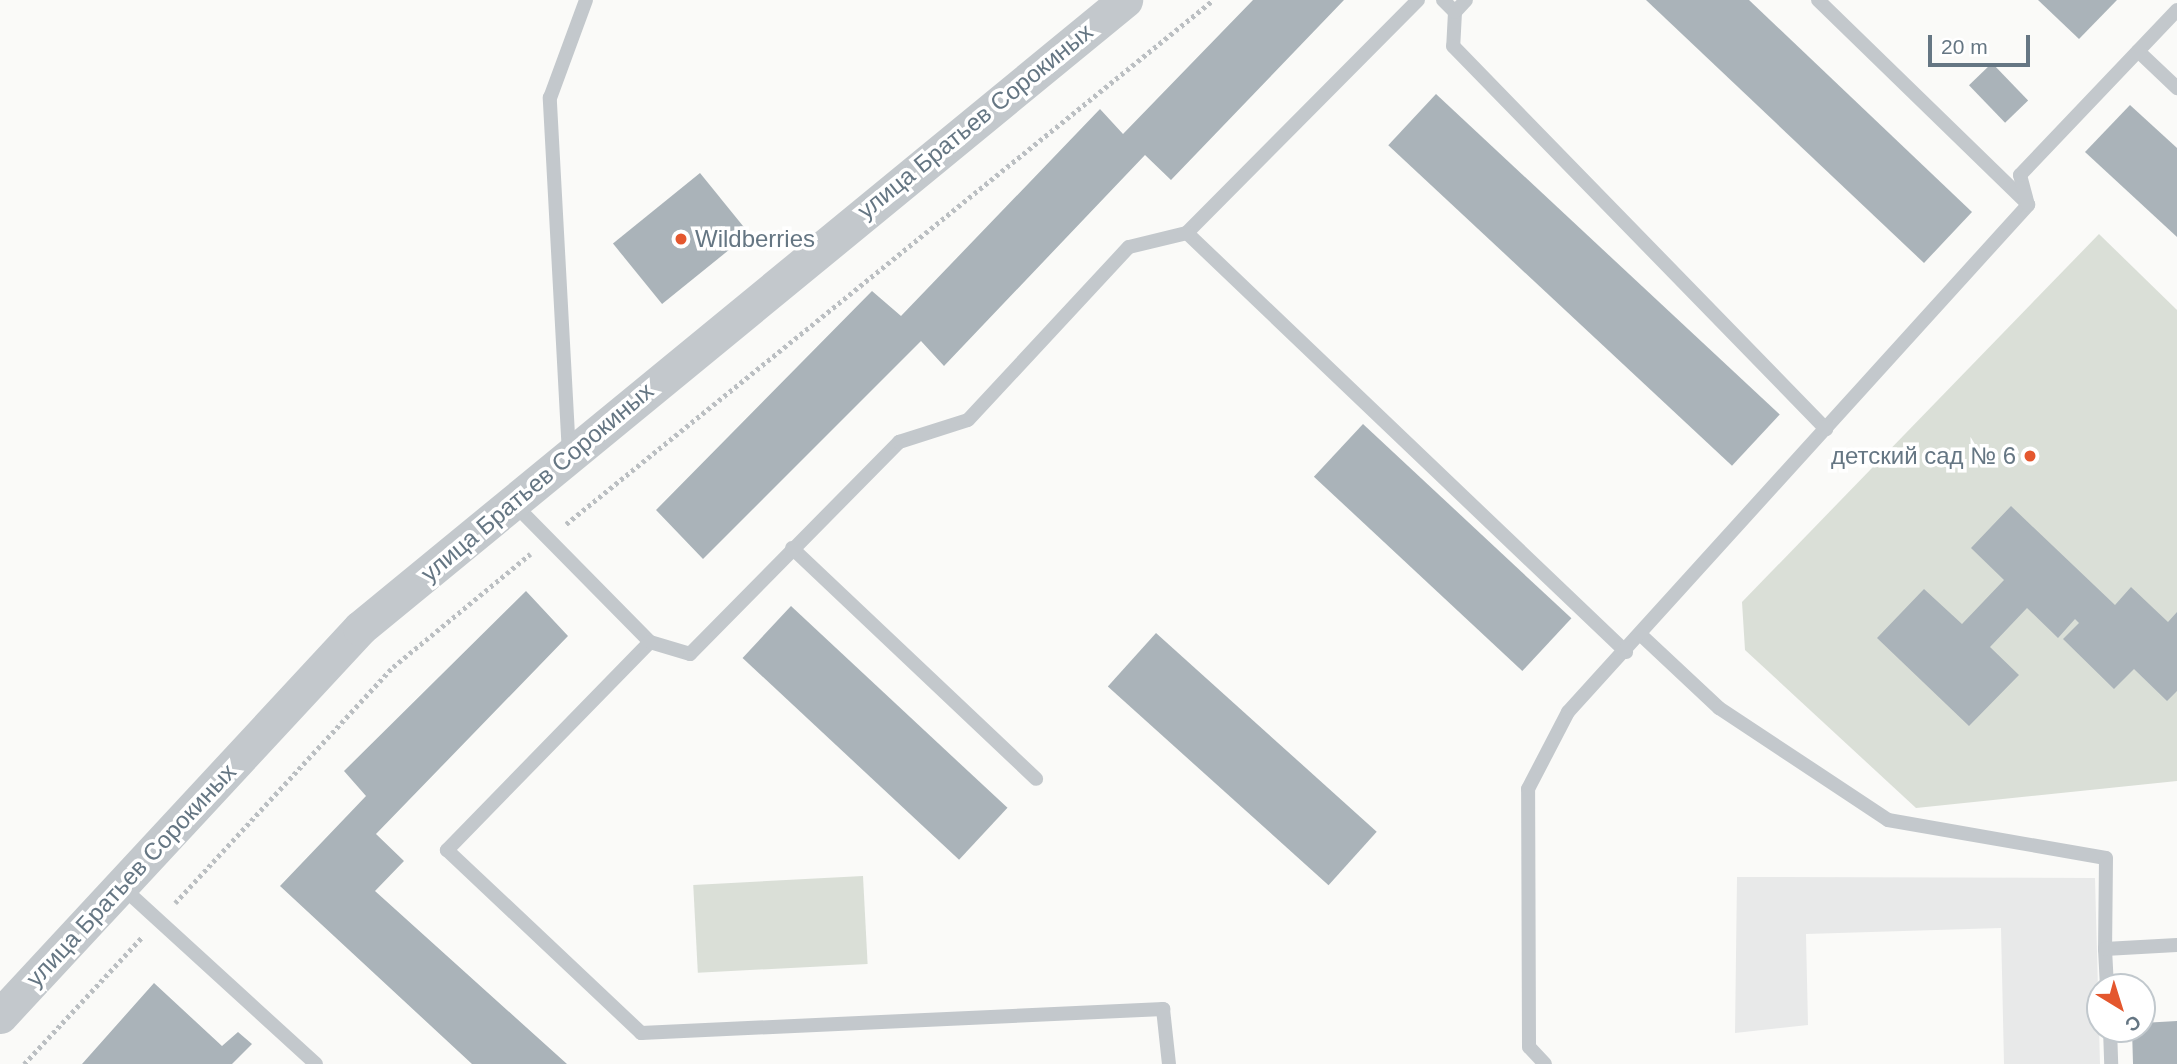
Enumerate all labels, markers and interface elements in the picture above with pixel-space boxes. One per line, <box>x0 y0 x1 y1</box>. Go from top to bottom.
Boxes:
street label: улица Братьев Сорокиных <box>851 17 1099 225</box>
scale bar <box>1932 21 2034 65</box>
text: 20 m <box>1941 35 1988 58</box>
place label: Wildberries <box>695 225 815 253</box>
marker: Wildberries <box>673 231 689 247</box>
street label: улица Братьев Сорокиных <box>415 376 659 588</box>
place label: детский сад № 6 <box>1831 442 2016 470</box>
marker: детский сад № 6 <box>2022 448 2038 464</box>
street label: улица Братьев Сорокиных <box>20 757 242 993</box>
north arrow <box>2086 973 2156 1043</box>
text: С <box>2121 1011 2145 1036</box>

